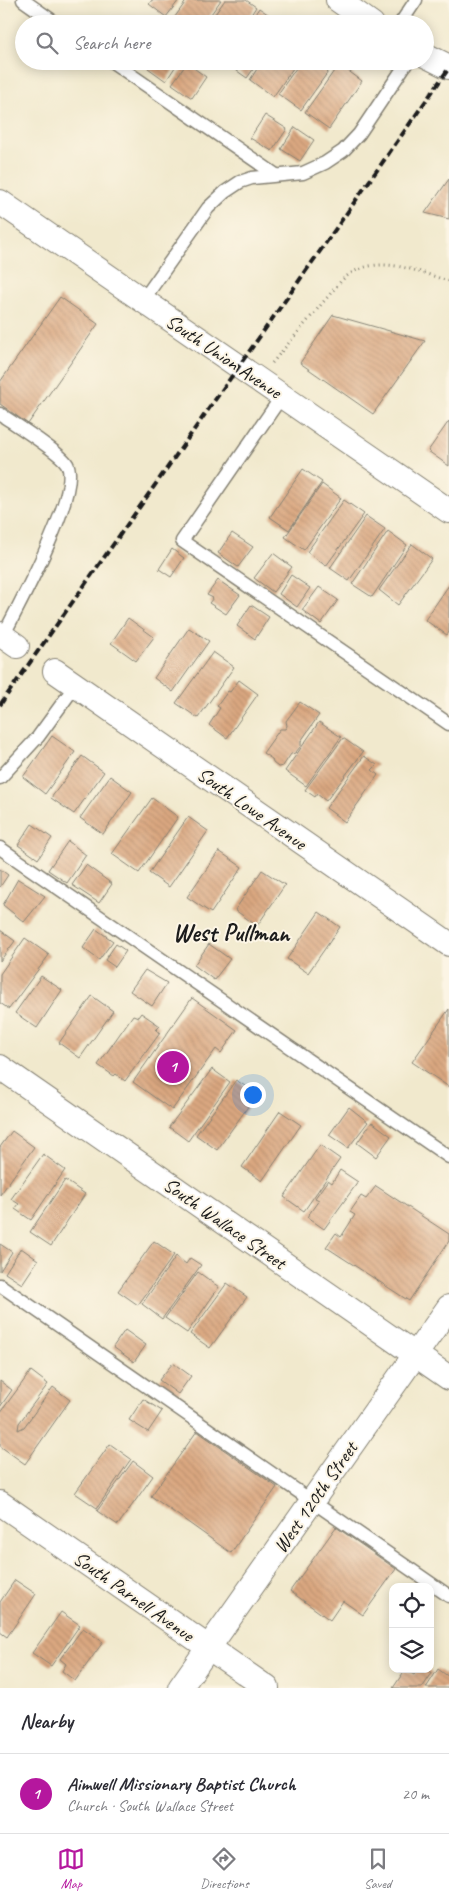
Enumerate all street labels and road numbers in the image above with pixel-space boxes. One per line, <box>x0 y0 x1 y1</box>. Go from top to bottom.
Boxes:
street label: South Union Avenue <box>161 309 287 405</box>
street label: South Lowe Avenue <box>192 762 312 856</box>
street label: South Wallace Street <box>159 1172 293 1276</box>
street label: West 120th Street <box>268 1435 364 1558</box>
street label: South Parnell Avenue <box>69 1546 200 1648</box>

